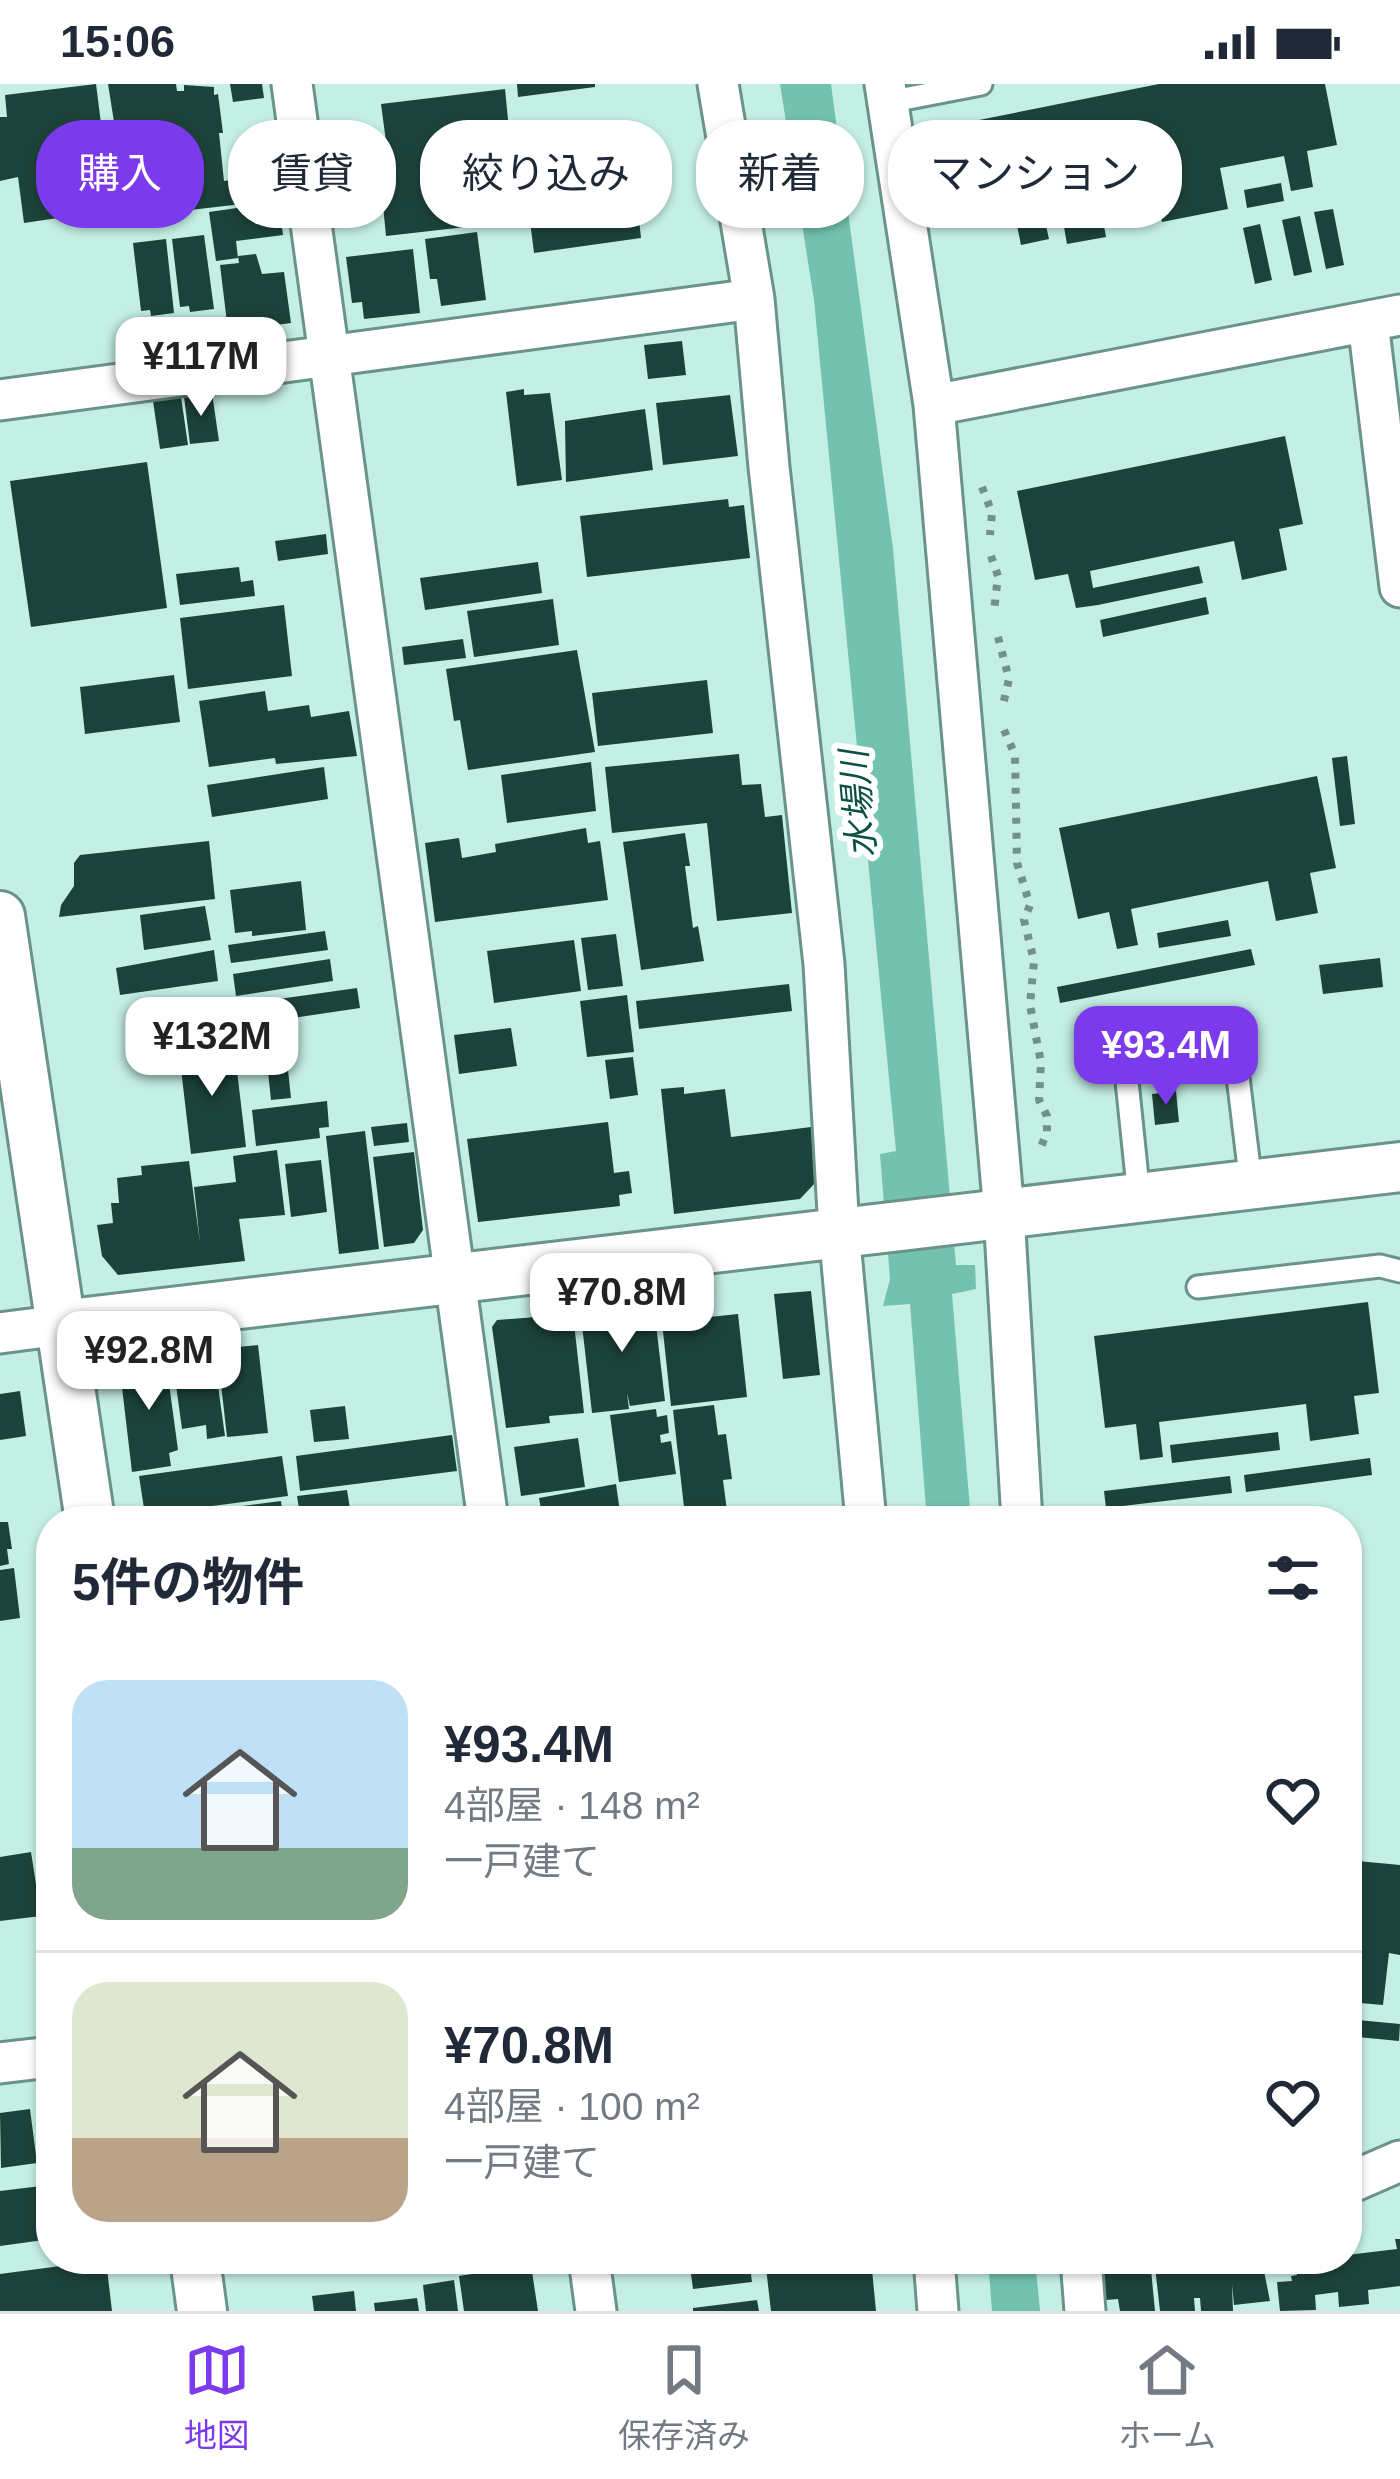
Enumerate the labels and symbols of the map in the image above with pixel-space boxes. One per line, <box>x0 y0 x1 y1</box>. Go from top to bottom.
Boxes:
pin: ¥117M <box>117 317 285 419</box>
water label: 水場川 <box>833 744 883 860</box>
pin: ¥132M <box>128 997 296 1099</box>
pin: ¥93.4M <box>1068 1006 1264 1108</box>
pin: ¥70.8M <box>524 1253 720 1355</box>
pin: ¥92.8M <box>51 1311 247 1413</box>

